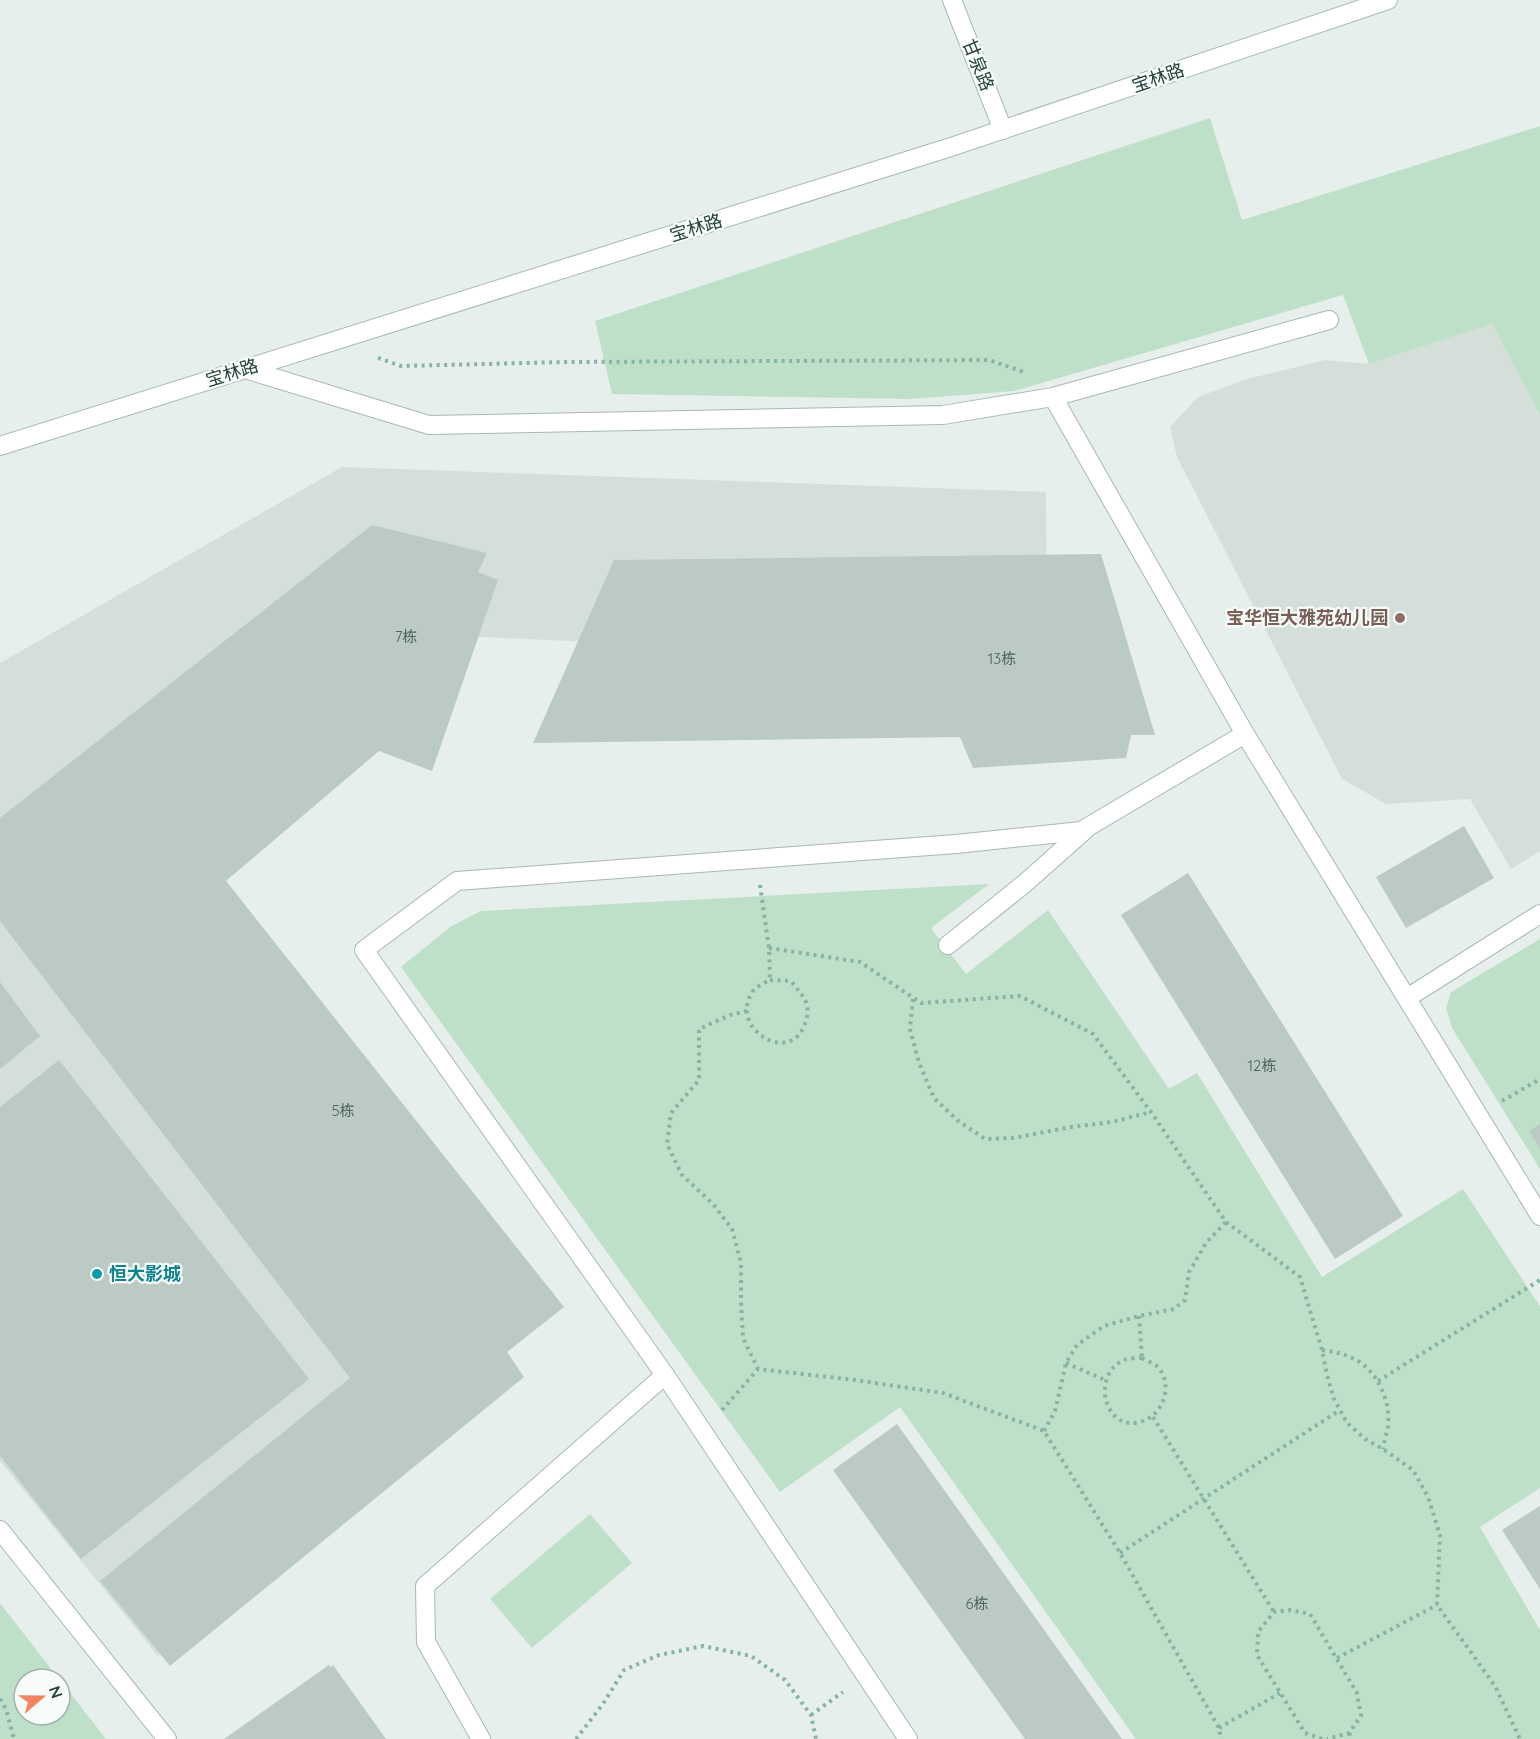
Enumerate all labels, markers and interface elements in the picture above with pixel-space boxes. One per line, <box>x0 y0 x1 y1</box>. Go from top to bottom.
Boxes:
street label: 甘泉路 <box>958 35 999 94</box>
street label: 宝林路 <box>1129 58 1187 97</box>
street label: 宝林路 <box>667 209 725 246</box>
street label: 宝林路 <box>203 354 261 391</box>
place label: 宝华恒大雅苑幼儿园 <box>1226 606 1388 629</box>
marker: 宝华恒大雅苑幼儿园 <box>1393 611 1407 625</box>
house number: 7栋 <box>395 627 417 646</box>
house number: 13栋 <box>988 649 1016 668</box>
house number: 12栋 <box>1248 1056 1276 1075</box>
house number: 5栋 <box>331 1101 355 1120</box>
place label: 恒大影城 <box>109 1262 181 1285</box>
marker: 恒大影城 <box>90 1267 104 1281</box>
house number: 6栋 <box>965 1594 989 1613</box>
north arrow <box>12 1667 72 1727</box>
text: N <box>45 1683 68 1701</box>

